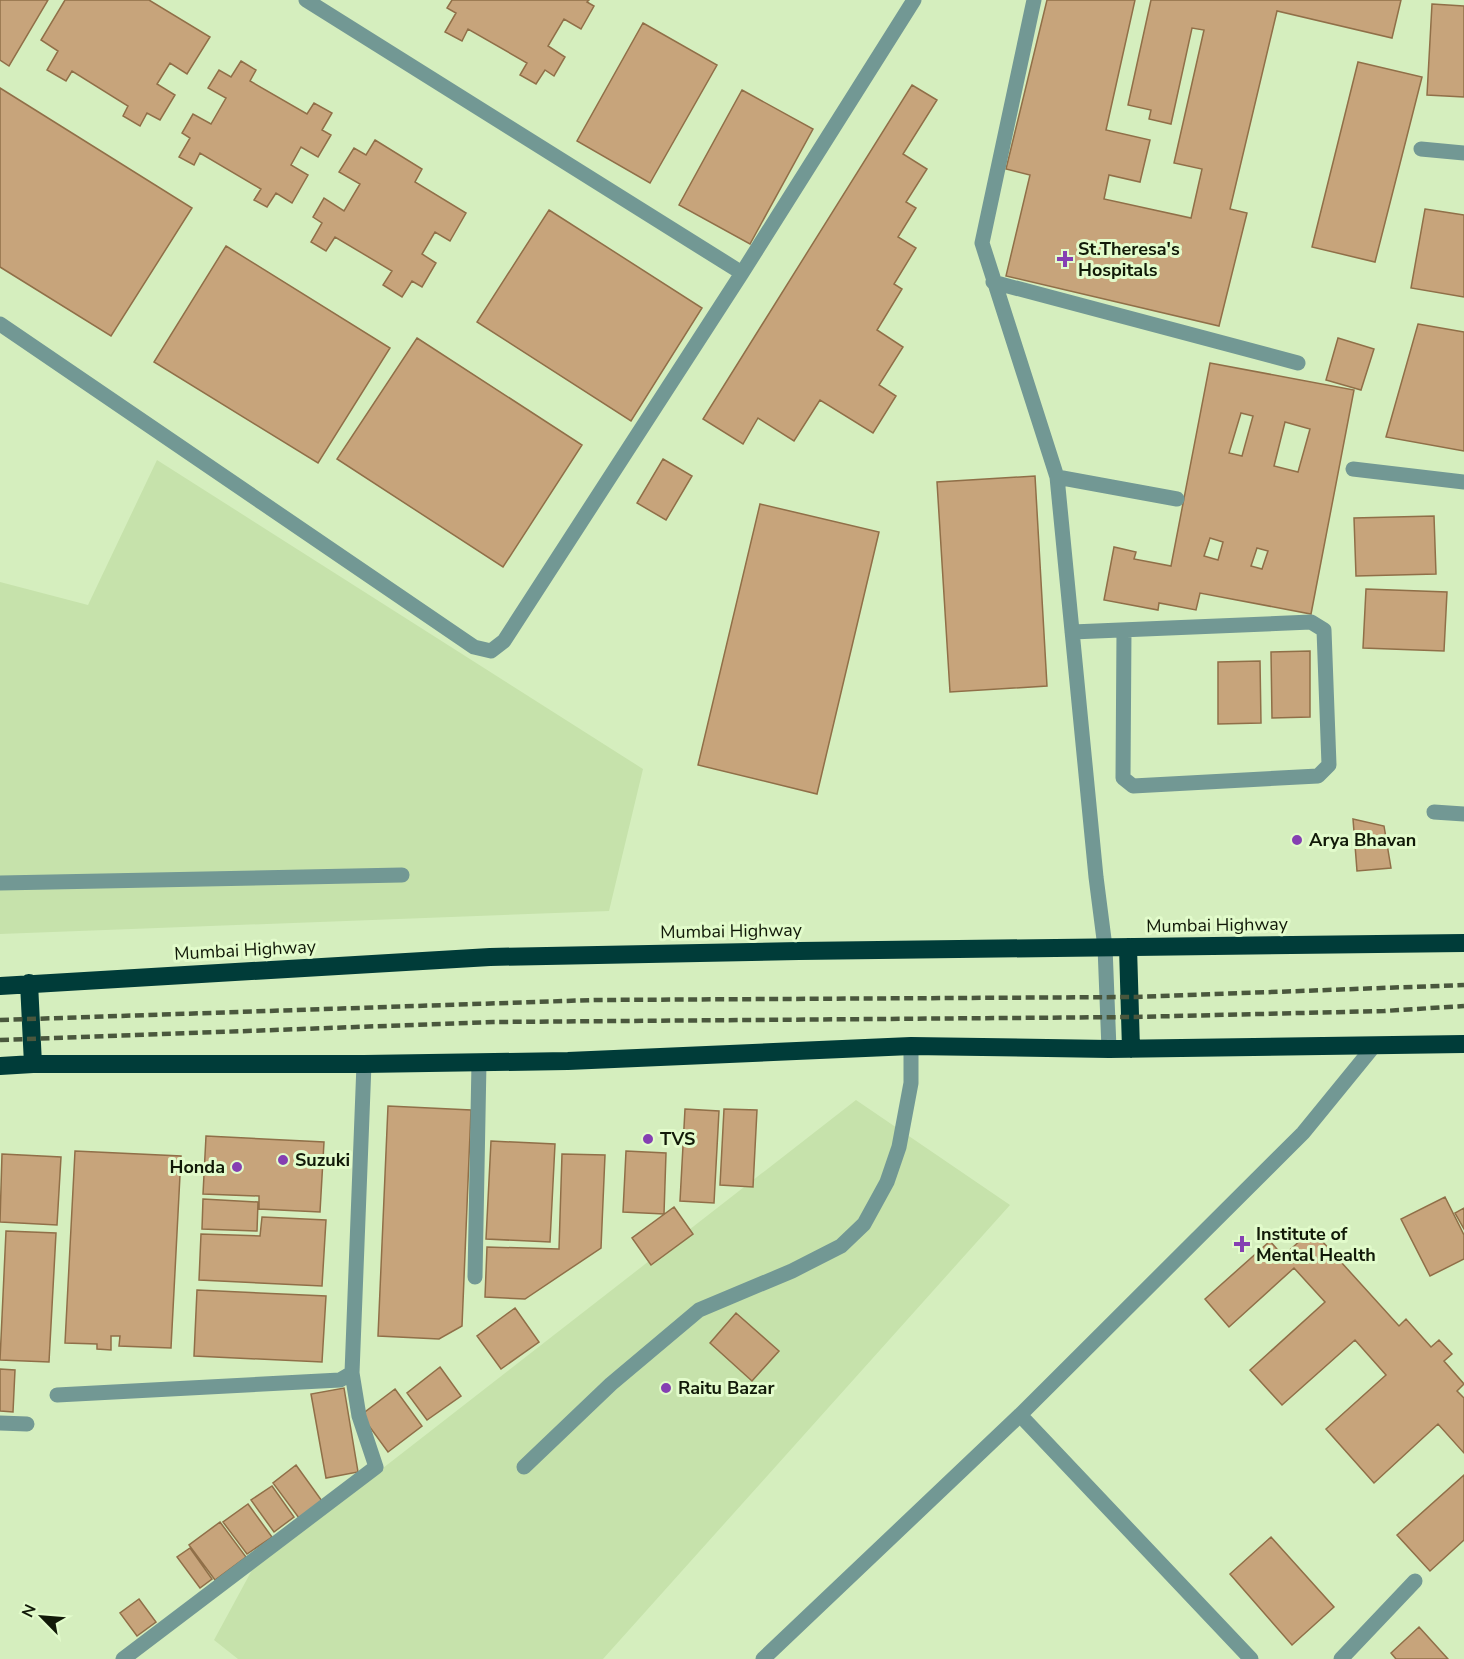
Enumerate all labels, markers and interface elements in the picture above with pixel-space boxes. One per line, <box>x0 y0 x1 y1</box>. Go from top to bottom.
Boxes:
place label: St.Theresa's Hospitals <box>1078 237 1180 282</box>
marker: St.Theresa's Hospitals <box>1056 250 1074 268</box>
place label: Arya Bhavan <box>1309 828 1416 852</box>
marker: Arya Bhavan <box>1290 833 1304 847</box>
street label: Mumbai Highway <box>1146 912 1289 938</box>
street label: Mumbai Highway <box>660 918 803 944</box>
street label: Mumbai Highway <box>173 934 317 966</box>
place label: TVS <box>660 1127 695 1151</box>
marker: TVS <box>641 1132 655 1146</box>
place label: Suzuki <box>295 1148 350 1172</box>
marker: Suzuki <box>276 1153 290 1167</box>
place label: Honda <box>170 1155 225 1179</box>
marker: Honda <box>230 1160 244 1174</box>
place label: Institute of Mental Health <box>1256 1222 1376 1267</box>
marker: Institute of Mental Health <box>1233 1235 1251 1253</box>
place label: Raitu Bazar <box>678 1376 774 1400</box>
marker: Raitu Bazar <box>659 1381 673 1395</box>
north arrow <box>12 1587 72 1647</box>
text: N <box>17 1601 42 1621</box>

